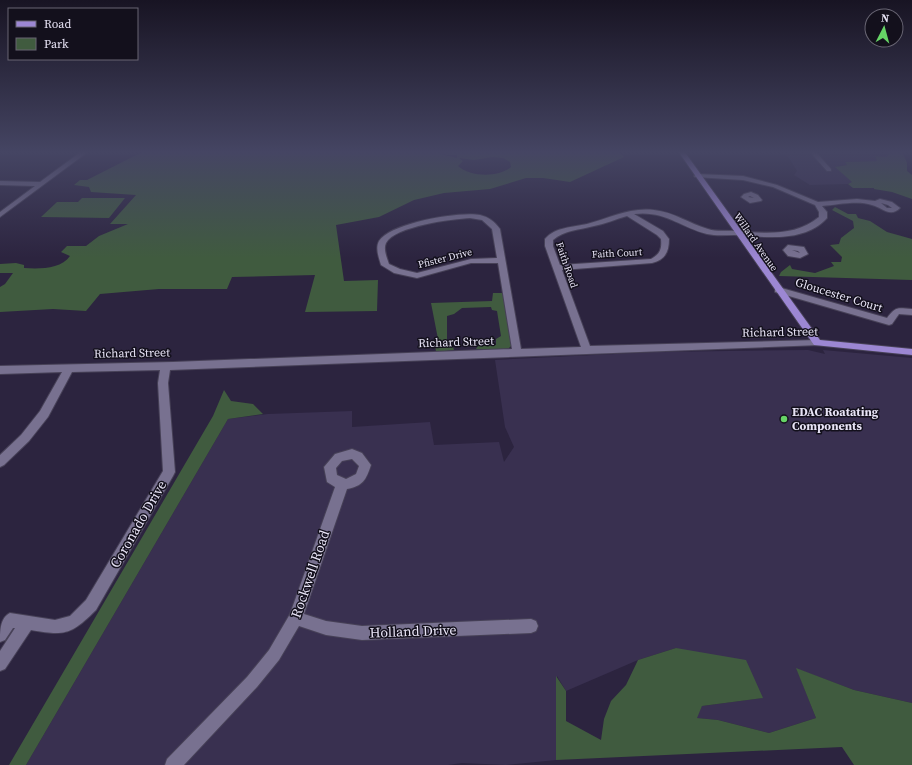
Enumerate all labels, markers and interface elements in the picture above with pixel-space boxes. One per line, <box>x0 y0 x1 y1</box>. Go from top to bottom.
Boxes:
legend <box>8 8 138 60</box>
north arrow <box>864 8 904 48</box>
text: N <box>880 11 890 26</box>
text: Road <box>44 16 71 32</box>
text: Park <box>44 36 69 52</box>
street label: Willard Avenue <box>731 210 781 274</box>
street label: Faith Road <box>553 240 581 290</box>
street label: Pfister Drive <box>417 245 473 271</box>
street label: Faith Court <box>592 245 643 261</box>
street label: Gloucester Court <box>793 274 885 316</box>
street label: Richard Street <box>742 323 818 341</box>
street label: Richard Street <box>418 333 494 351</box>
street label: Richard Street <box>94 344 170 362</box>
place label: EDAC Roatating Components <box>792 404 879 434</box>
marker: EDAC Roatating Components <box>779 414 789 424</box>
street label: Coronado Drive <box>105 476 171 572</box>
street label: Rockwell Road <box>286 527 334 621</box>
street label: Holland Drive <box>369 619 457 643</box>

